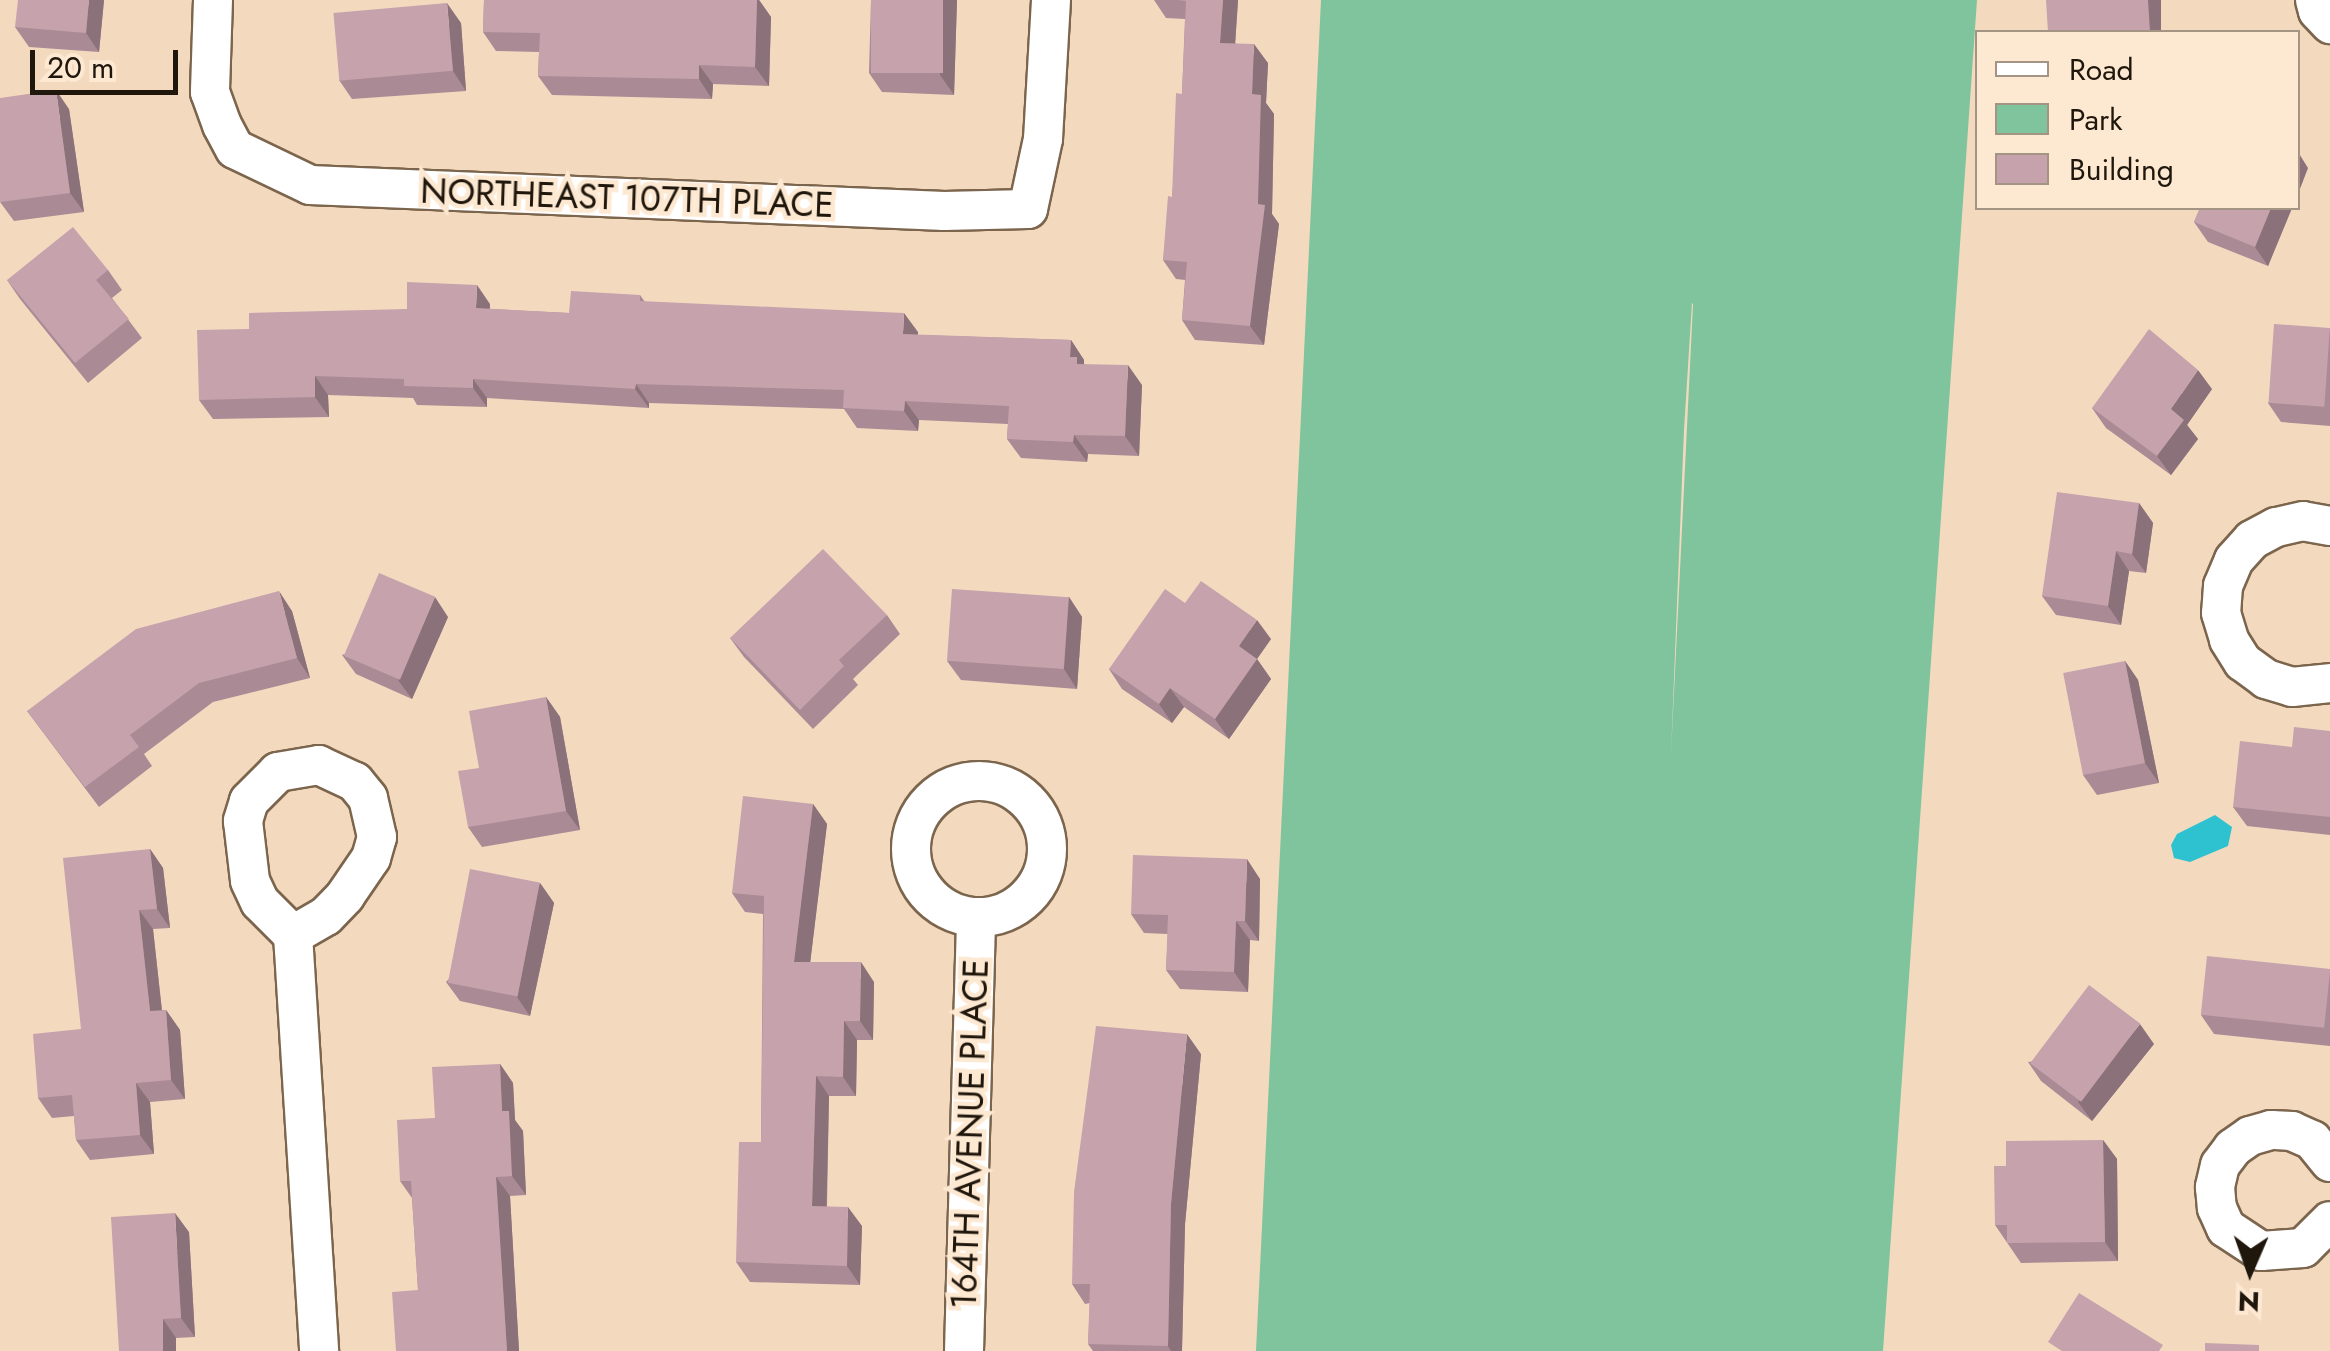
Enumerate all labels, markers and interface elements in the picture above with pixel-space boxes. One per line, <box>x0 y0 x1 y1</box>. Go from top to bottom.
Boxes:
scale bar <box>35 30 182 92</box>
legend <box>1975 30 2300 210</box>
text: 20 m <box>47 46 114 89</box>
text: Road <box>2069 48 2134 91</box>
text: Park <box>2069 98 2122 141</box>
text: Building <box>2069 148 2174 191</box>
street label: NORTHEAST 107TH PLACE <box>420 170 834 226</box>
street label: 164TH AVENUE PLACE <box>943 958 997 1310</box>
north arrow <box>2200 1221 2300 1321</box>
text: N <box>2237 1281 2261 1322</box>

